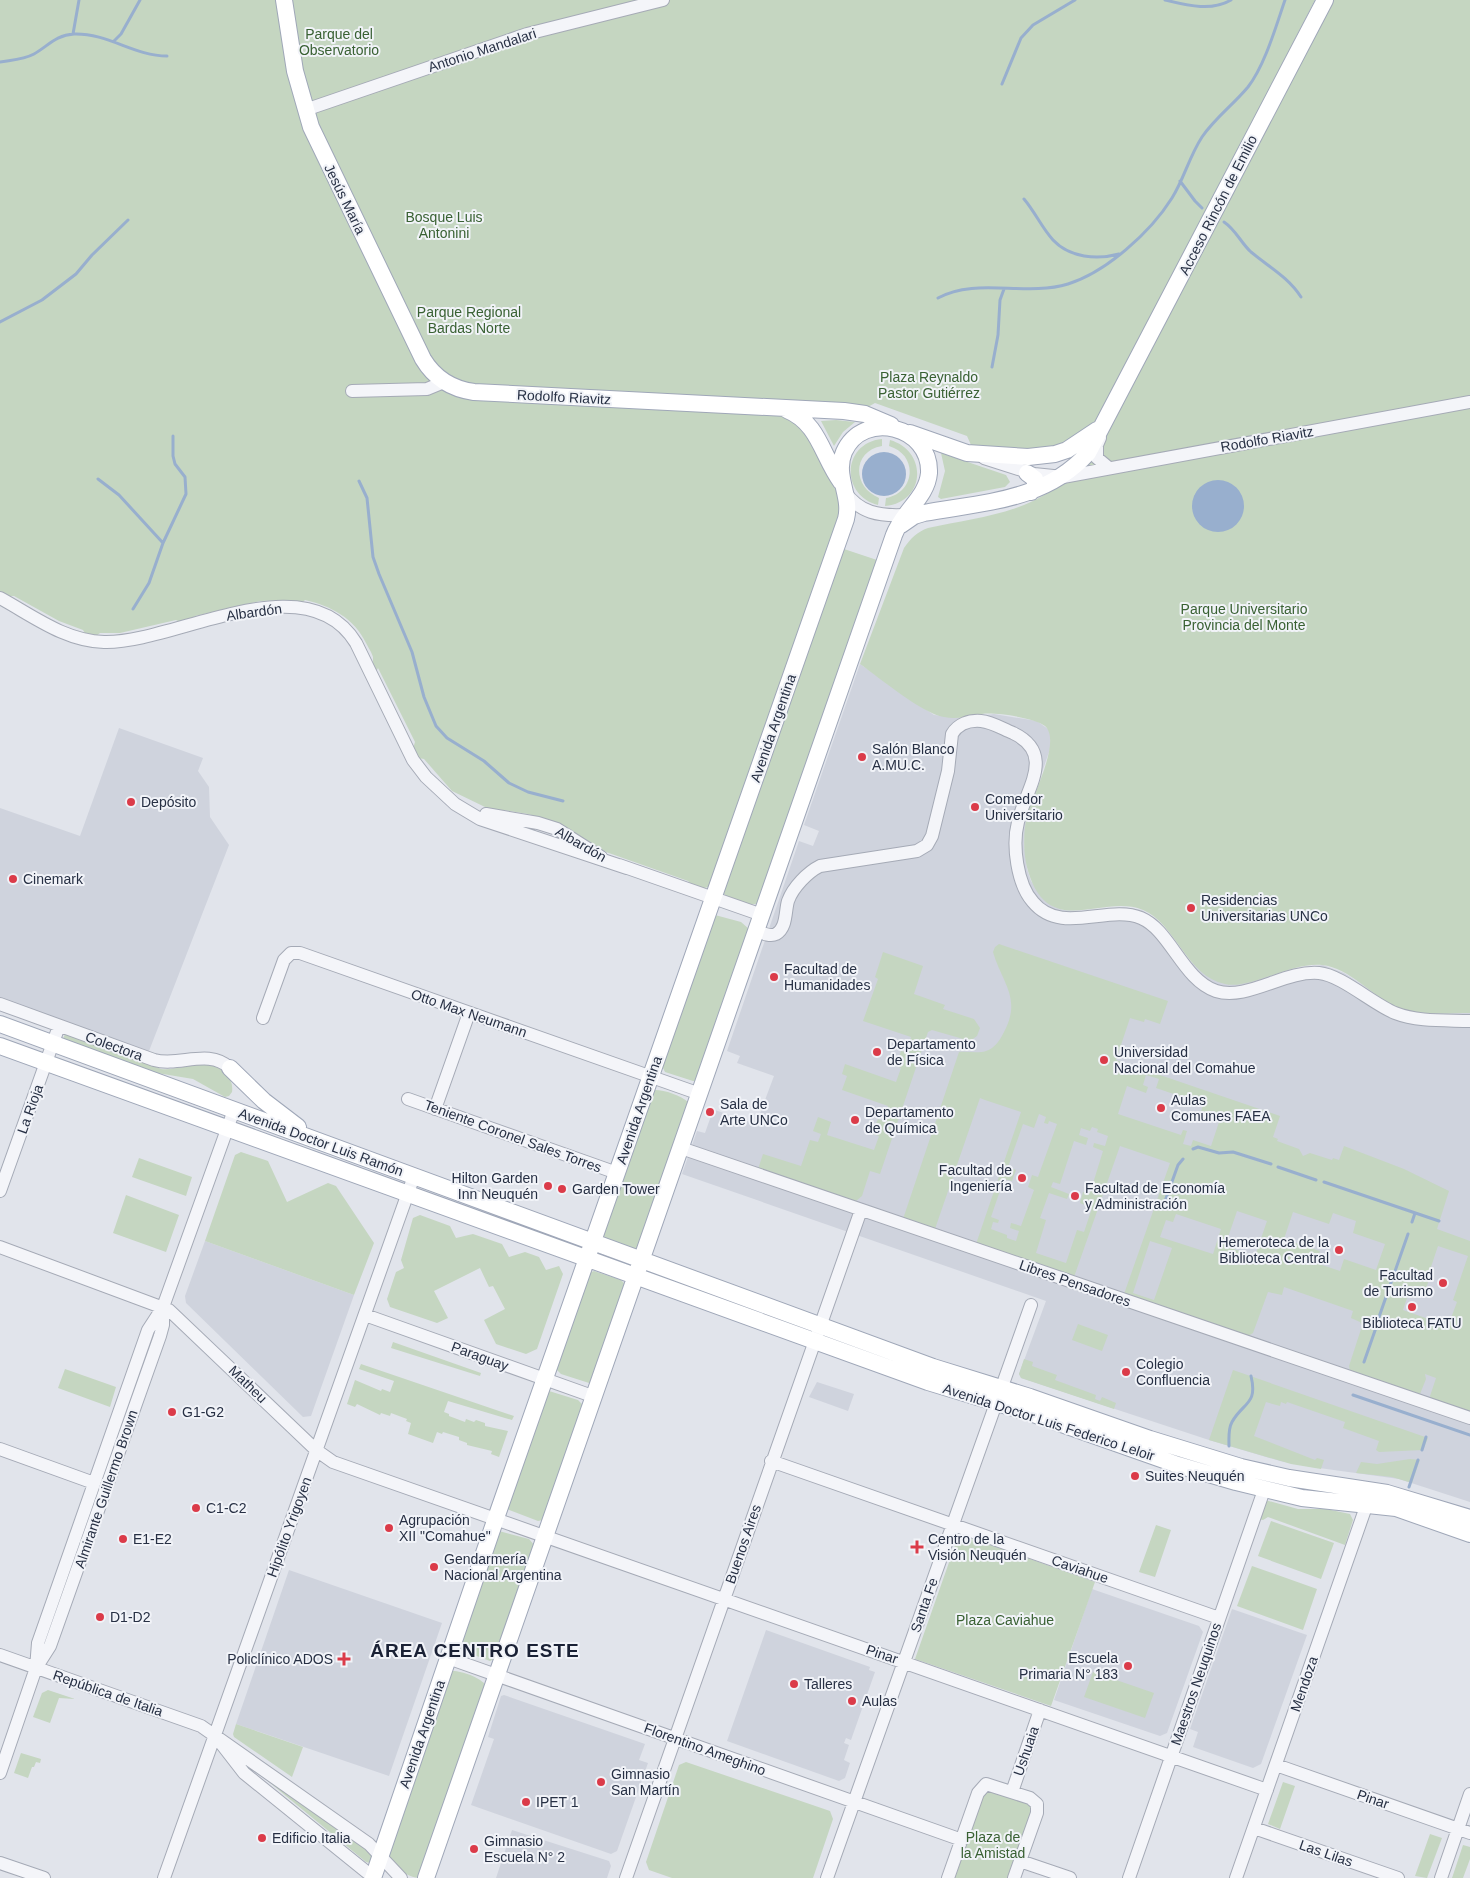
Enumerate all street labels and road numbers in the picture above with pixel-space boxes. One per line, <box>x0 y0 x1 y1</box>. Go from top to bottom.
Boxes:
street label: Antonio Mandalari <box>426 25 538 75</box>
street label: Acceso Rincón de Emilio <box>1176 132 1260 278</box>
street label: Jesús María <box>321 161 369 237</box>
street label: Rodolfo Riavitz <box>517 387 611 407</box>
street label: Rodolfo Riavitz <box>1219 423 1315 455</box>
street label: Albardón <box>225 600 283 624</box>
street label: Avenida Argentina <box>747 672 799 784</box>
street label: Albardón <box>553 823 609 865</box>
street label: Otto Max Neumann <box>409 986 529 1040</box>
street label: Colectora <box>83 1028 145 1064</box>
street label: Avenida Argentina <box>613 1054 665 1166</box>
street label: La Rioja <box>14 1082 46 1136</box>
street label: Teniente Coronel Sales Torres <box>422 1096 604 1176</box>
street label: Avenida Doctor Luis Ramón <box>236 1105 406 1179</box>
street label: Libres Pensadores <box>1017 1256 1133 1310</box>
street label: Paraguay <box>449 1338 511 1374</box>
street label: Matheu <box>226 1362 270 1406</box>
street label: Avenida Doctor Luis Federico Leloir <box>941 1380 1157 1464</box>
street label: Almirante Guillermo Brown <box>71 1408 141 1570</box>
street label: Hipólito Yrigoyen <box>263 1475 315 1579</box>
street label: Buenos Aires <box>722 1502 764 1586</box>
street label: Caviahue <box>1049 1552 1111 1586</box>
street label: Santa Fe <box>907 1575 941 1634</box>
street label: Maestros Neuquinos <box>1168 1621 1224 1747</box>
street label: Pinar <box>864 1641 900 1667</box>
street label: Mendoza <box>1287 1654 1321 1714</box>
street label: República de Italia <box>51 1667 165 1719</box>
street label: Avenida Argentina <box>396 1678 448 1790</box>
street label: Florentino Ameghino <box>642 1720 768 1779</box>
street label: Ushuaia <box>1010 1724 1042 1778</box>
street label: Pinar <box>1355 1786 1391 1812</box>
street label: Las Lilas <box>1297 1836 1355 1870</box>

